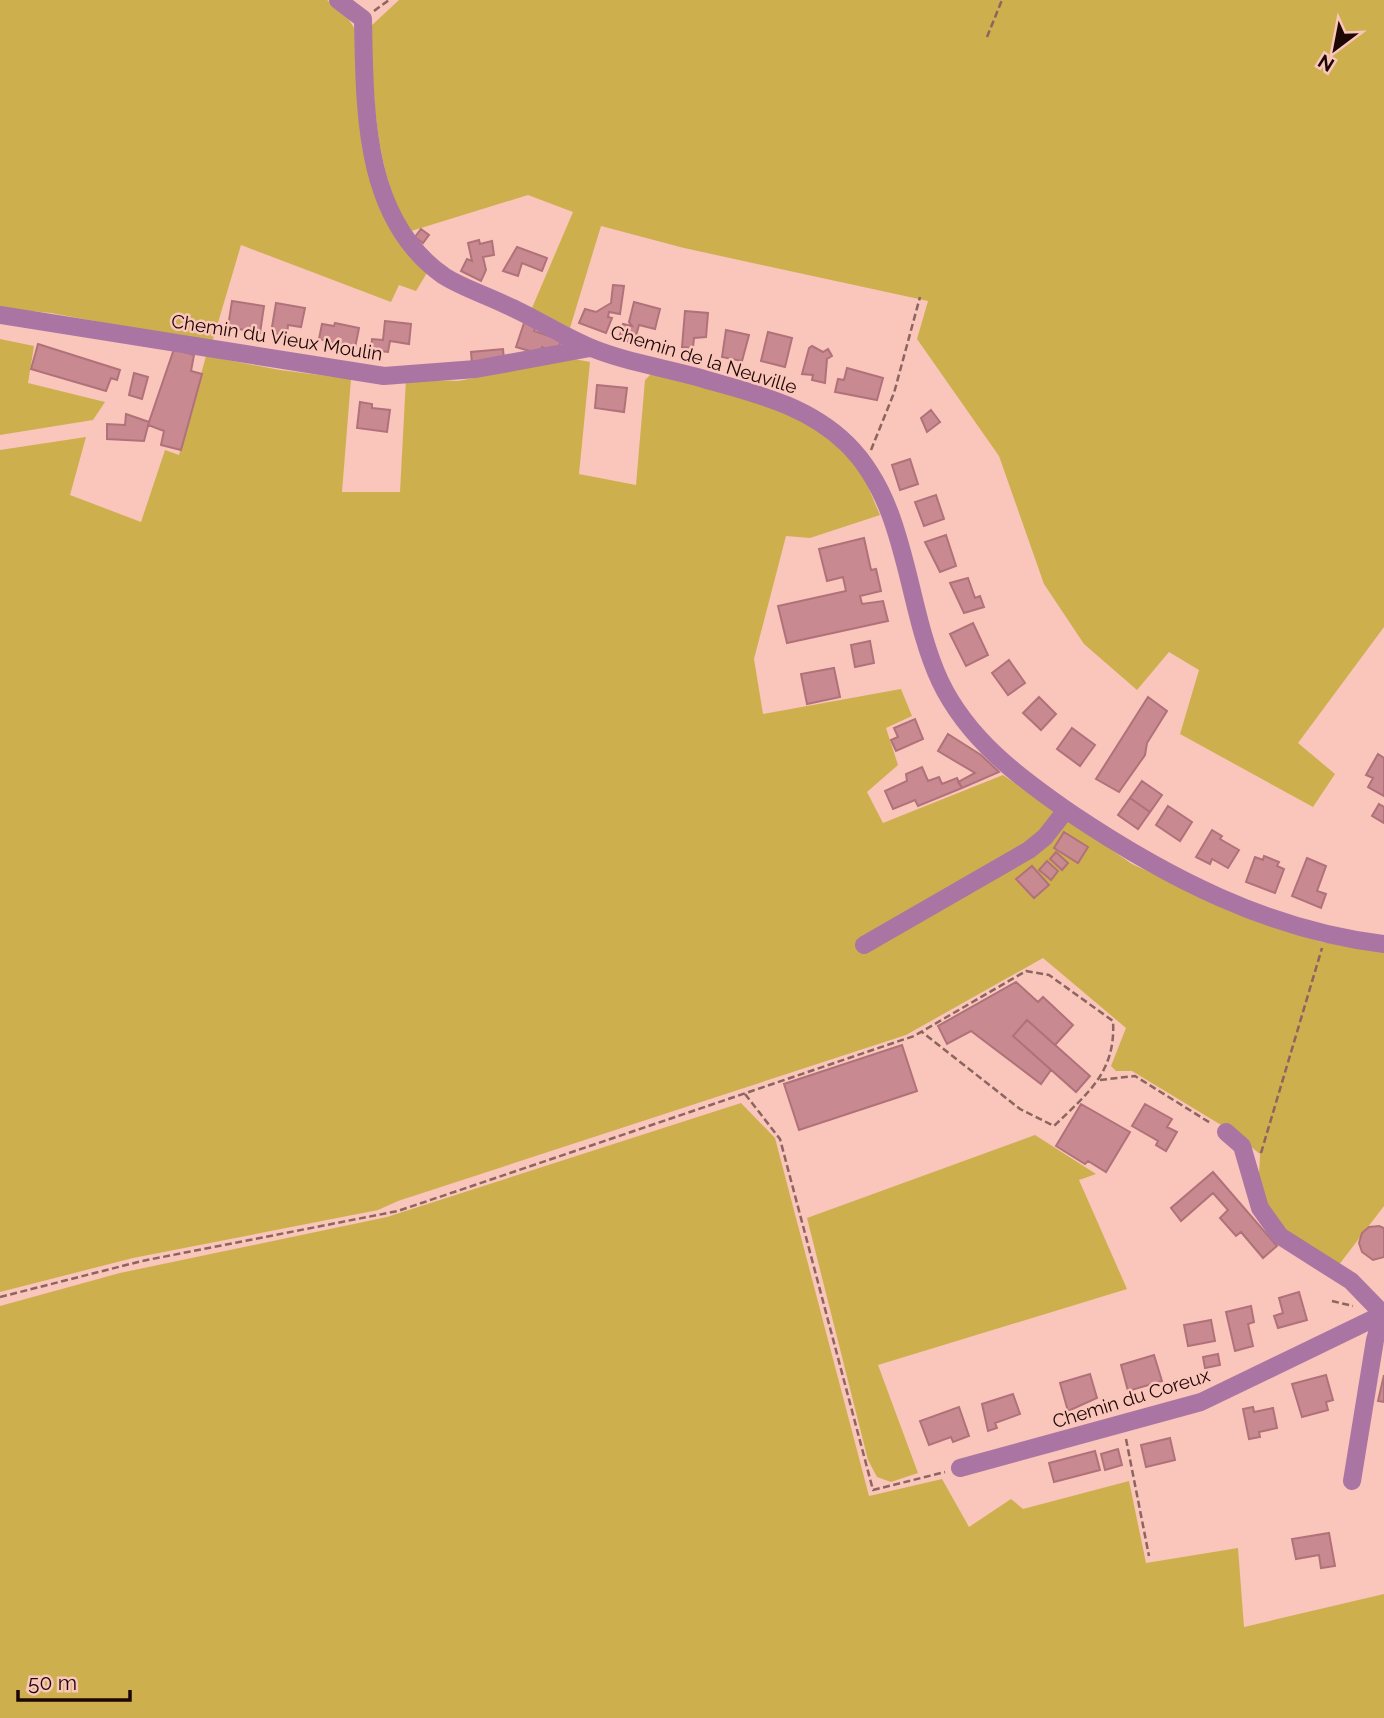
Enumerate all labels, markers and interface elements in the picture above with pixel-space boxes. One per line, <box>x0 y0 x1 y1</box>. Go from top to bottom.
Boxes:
north arrow <box>1300 14 1370 84</box>
text: N <box>1314 50 1338 77</box>
street label: Chemin du Vieux Moulin <box>170 309 384 365</box>
street label: Chemin de la Neuville <box>608 320 800 398</box>
street label: Chemin du Coreux <box>1050 1363 1213 1432</box>
scale bar <box>18 1658 130 1702</box>
text: 50 m <box>28 1670 77 1695</box>

